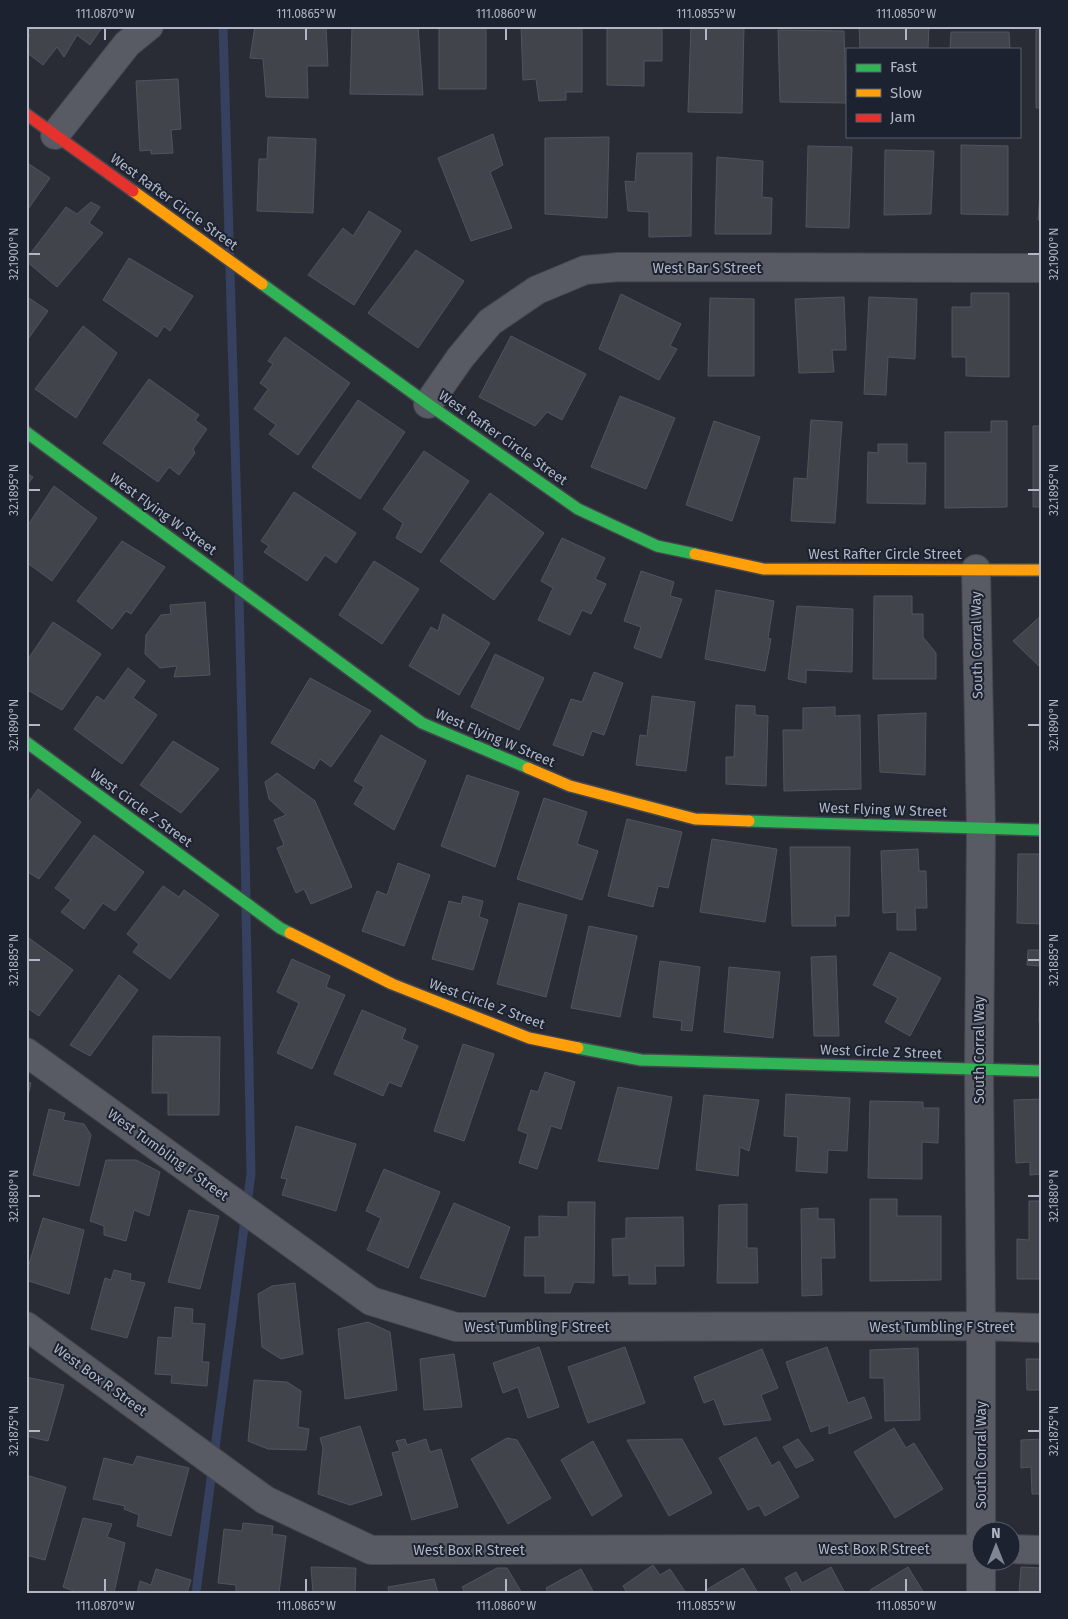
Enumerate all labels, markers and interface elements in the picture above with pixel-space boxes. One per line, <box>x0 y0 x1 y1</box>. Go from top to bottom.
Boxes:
text: 111.0870°W <box>75 7 135 21</box>
text: 111.0865°W <box>276 7 336 21</box>
text: 111.0860°W <box>476 7 536 21</box>
text: 111.0855°W <box>676 7 736 21</box>
text: 111.0850°W <box>876 7 936 21</box>
legend <box>846 48 1020 138</box>
text: Fast <box>890 58 917 76</box>
text: Slow <box>890 84 922 102</box>
text: Jam <box>890 108 916 126</box>
street label: West Rafter Circle Street <box>107 150 242 255</box>
text: 32.1900°N <box>7 228 21 280</box>
text: 32.1900°N <box>1047 228 1061 280</box>
street label: West Bar S Street <box>653 260 762 277</box>
street label: West Rafter Circle Street <box>435 387 571 489</box>
text: 32.1895°N <box>7 464 21 516</box>
text: 32.1895°N <box>1047 464 1061 516</box>
street label: West Flying W Street <box>106 469 221 559</box>
street label: West Rafter Circle Street <box>808 546 963 563</box>
street label: South Corral Way <box>968 591 986 699</box>
text: 32.1890°N <box>7 699 21 751</box>
text: 32.1890°N <box>1047 699 1061 751</box>
street label: West Flying W Street <box>433 705 558 771</box>
street label: West Circle Z Street <box>87 765 196 851</box>
street label: West Flying W Street <box>819 799 948 821</box>
text: 32.1885°N <box>7 934 21 986</box>
text: 32.1885°N <box>1047 934 1061 986</box>
street label: West Circle Z Street <box>427 975 548 1033</box>
street label: South Corral Way <box>971 996 988 1104</box>
street label: West Circle Z Street <box>820 1041 943 1063</box>
street label: West Tumbling F Street <box>104 1105 233 1205</box>
text: 32.1880°N <box>7 1169 21 1223</box>
text: 32.1880°N <box>1047 1169 1061 1223</box>
street label: West Tumbling F Street <box>464 1319 611 1336</box>
street label: West Tumbling F Street <box>869 1319 1016 1336</box>
street label: West Box R Street <box>50 1340 151 1420</box>
street label: South Corral Way <box>973 1401 990 1509</box>
text: 32.1875°N <box>7 1406 21 1456</box>
text: 32.1875°N <box>1047 1406 1061 1456</box>
north arrow <box>970 1522 1020 1572</box>
text: N <box>991 1525 1001 1542</box>
street label: West Box R Street <box>818 1541 931 1558</box>
street label: West Box R Street <box>413 1542 526 1559</box>
text: 111.0870°W <box>75 1599 135 1613</box>
text: 111.0865°W <box>276 1599 336 1613</box>
text: 111.0860°W <box>476 1599 536 1613</box>
text: 111.0855°W <box>676 1599 736 1613</box>
text: 111.0850°W <box>876 1599 936 1613</box>

